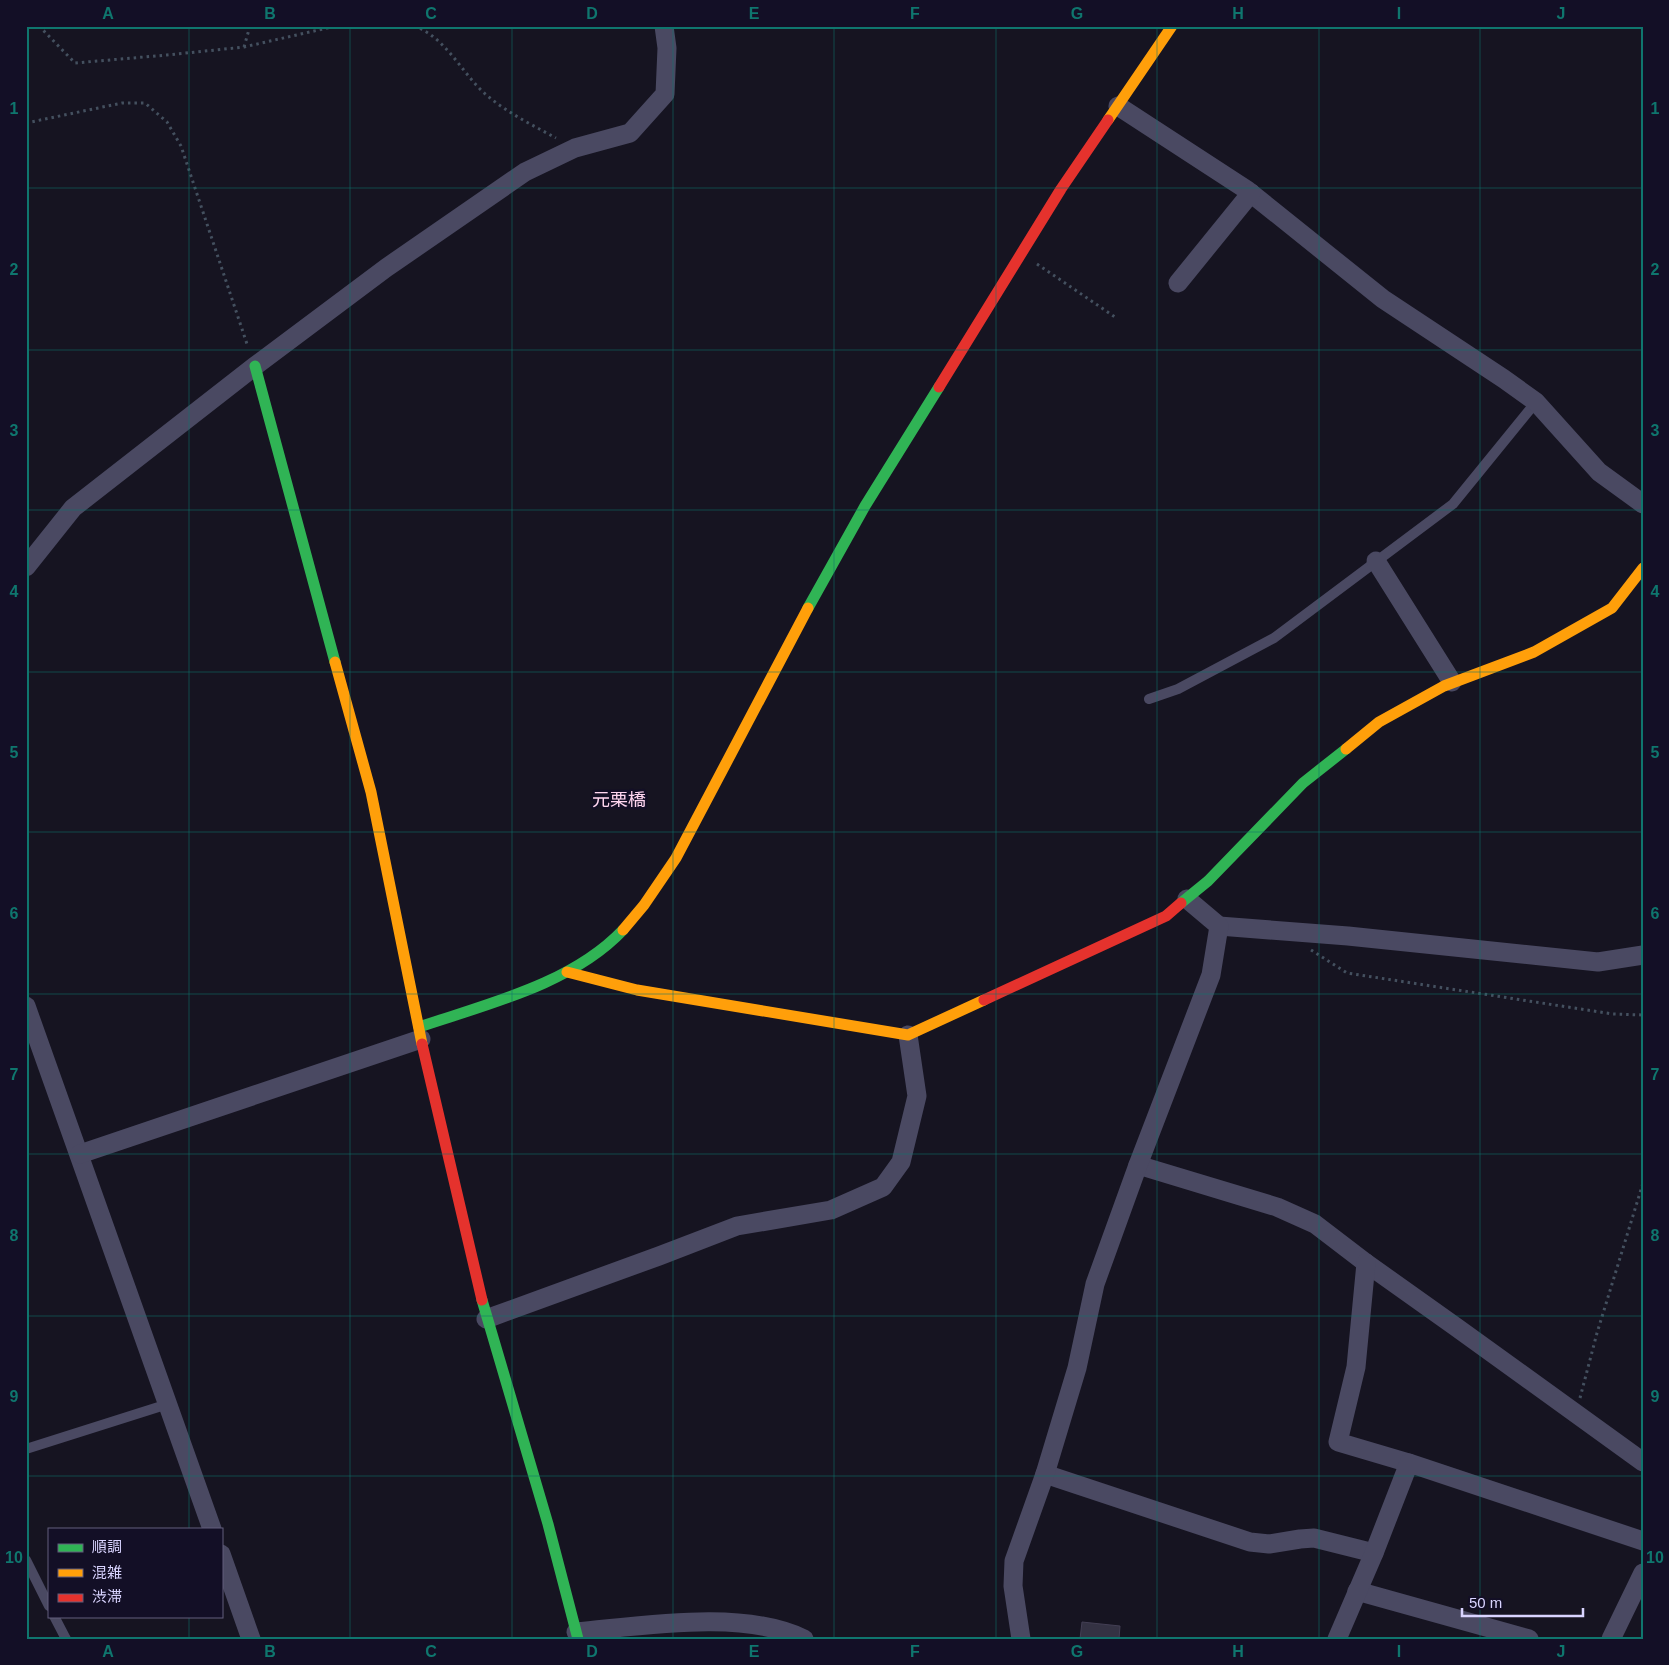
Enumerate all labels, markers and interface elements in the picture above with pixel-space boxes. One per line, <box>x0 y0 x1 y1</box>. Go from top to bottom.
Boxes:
text: A <box>102 5 114 22</box>
text: B <box>264 5 276 22</box>
text: C <box>425 5 437 22</box>
text: D <box>586 5 598 22</box>
text: E <box>749 5 760 22</box>
text: F <box>910 5 920 22</box>
text: G <box>1071 5 1083 22</box>
text: H <box>1232 5 1244 22</box>
text: I <box>1397 5 1401 22</box>
text: J <box>1557 5 1565 22</box>
text: 1 <box>10 100 19 117</box>
text: 1 <box>1651 100 1660 117</box>
text: 2 <box>10 261 19 278</box>
text: 2 <box>1651 261 1660 278</box>
text: 3 <box>10 422 19 439</box>
text: 3 <box>1651 422 1660 439</box>
text: 4 <box>10 583 19 600</box>
text: 4 <box>1651 583 1660 600</box>
text: 5 <box>10 744 19 761</box>
text: 5 <box>1651 744 1660 761</box>
district label: 元栗橋 <box>592 790 646 810</box>
text: 6 <box>10 905 19 922</box>
text: 6 <box>1651 905 1660 922</box>
text: 7 <box>10 1066 19 1083</box>
text: 7 <box>1651 1066 1660 1083</box>
text: 8 <box>10 1227 19 1244</box>
text: 8 <box>1651 1227 1660 1244</box>
text: 9 <box>10 1388 19 1405</box>
text: 9 <box>1651 1388 1660 1405</box>
legend <box>48 1528 222 1618</box>
text: 順調 <box>92 1538 122 1555</box>
text: 10 <box>5 1549 23 1566</box>
text: 10 <box>1646 1549 1664 1566</box>
text: 混雑 <box>92 1564 122 1581</box>
scale bar <box>1462 1585 1583 1617</box>
text: 渋滞 <box>92 1588 122 1605</box>
text: 50 m <box>1469 1594 1502 1611</box>
text: A <box>102 1643 114 1660</box>
text: B <box>264 1643 276 1660</box>
text: C <box>425 1643 437 1660</box>
text: D <box>586 1643 598 1660</box>
text: E <box>749 1643 760 1660</box>
text: F <box>910 1643 920 1660</box>
text: G <box>1071 1643 1083 1660</box>
text: H <box>1232 1643 1244 1660</box>
text: I <box>1397 1643 1401 1660</box>
text: J <box>1557 1643 1565 1660</box>

